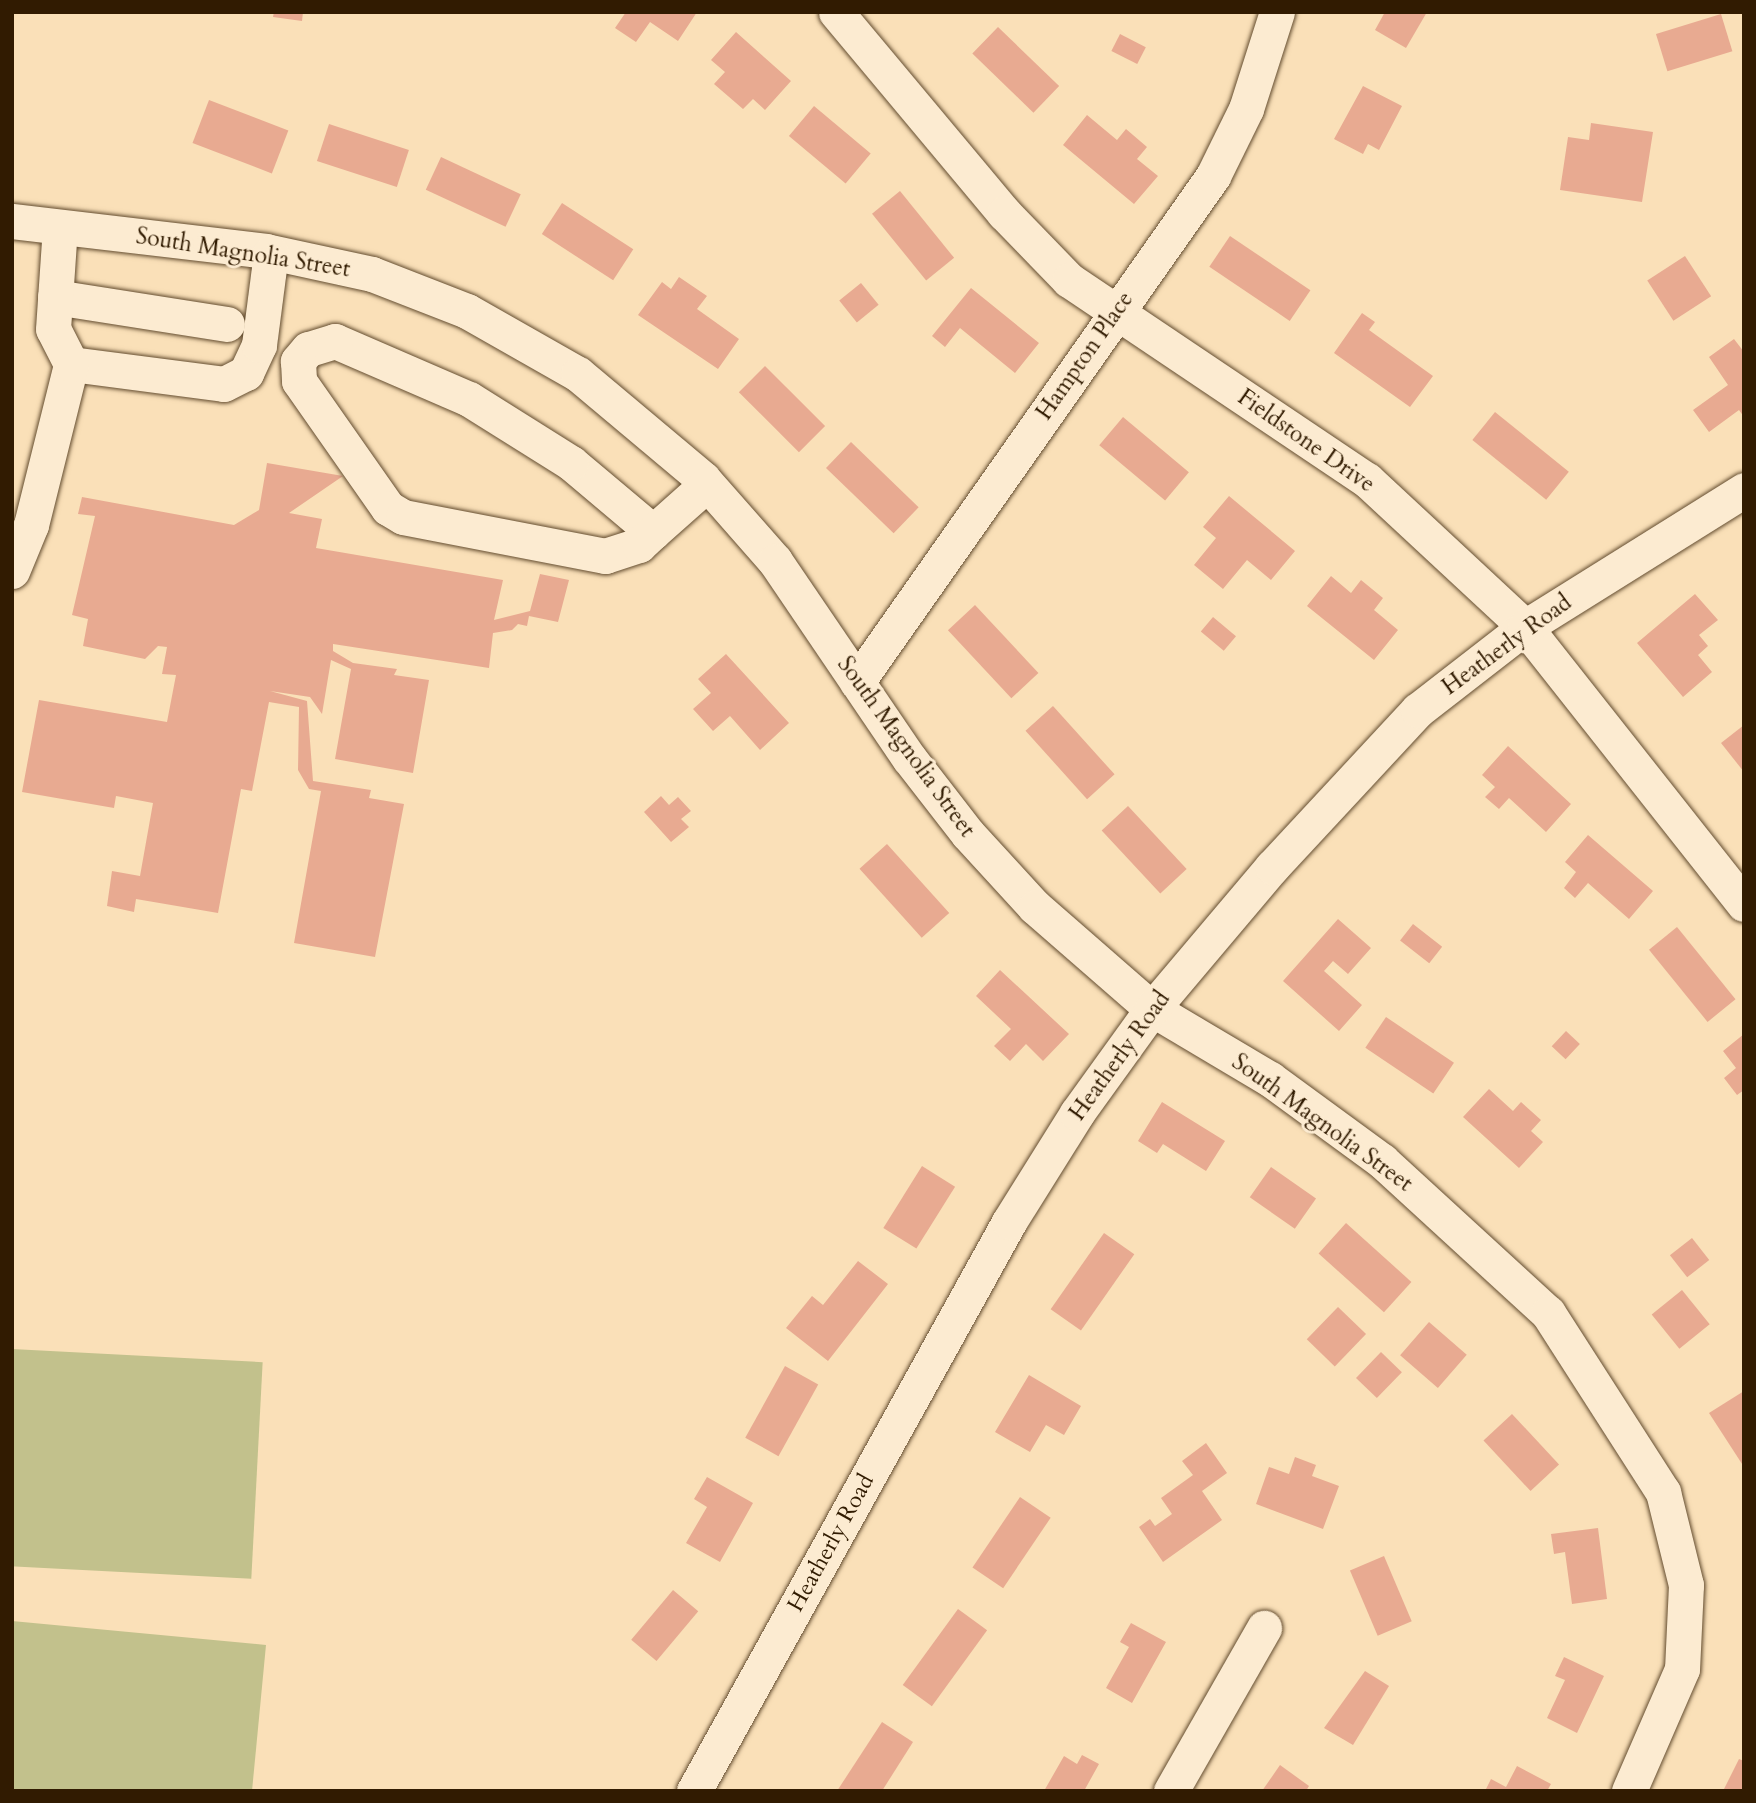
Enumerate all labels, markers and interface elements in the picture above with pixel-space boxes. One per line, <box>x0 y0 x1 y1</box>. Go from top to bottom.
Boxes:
street label: South Magnolia Street <box>134 222 352 284</box>
street label: Hampton Place <box>1031 287 1139 425</box>
street label: Fieldstone Drive <box>1232 384 1380 498</box>
street label: Heatherly Road <box>1437 589 1577 701</box>
street label: South Magnolia Street <box>831 651 981 843</box>
street label: Heatherly Road <box>1064 986 1176 1126</box>
street label: South Magnolia Street <box>1226 1048 1418 1198</box>
street label: Heatherly Road <box>782 1469 880 1617</box>

